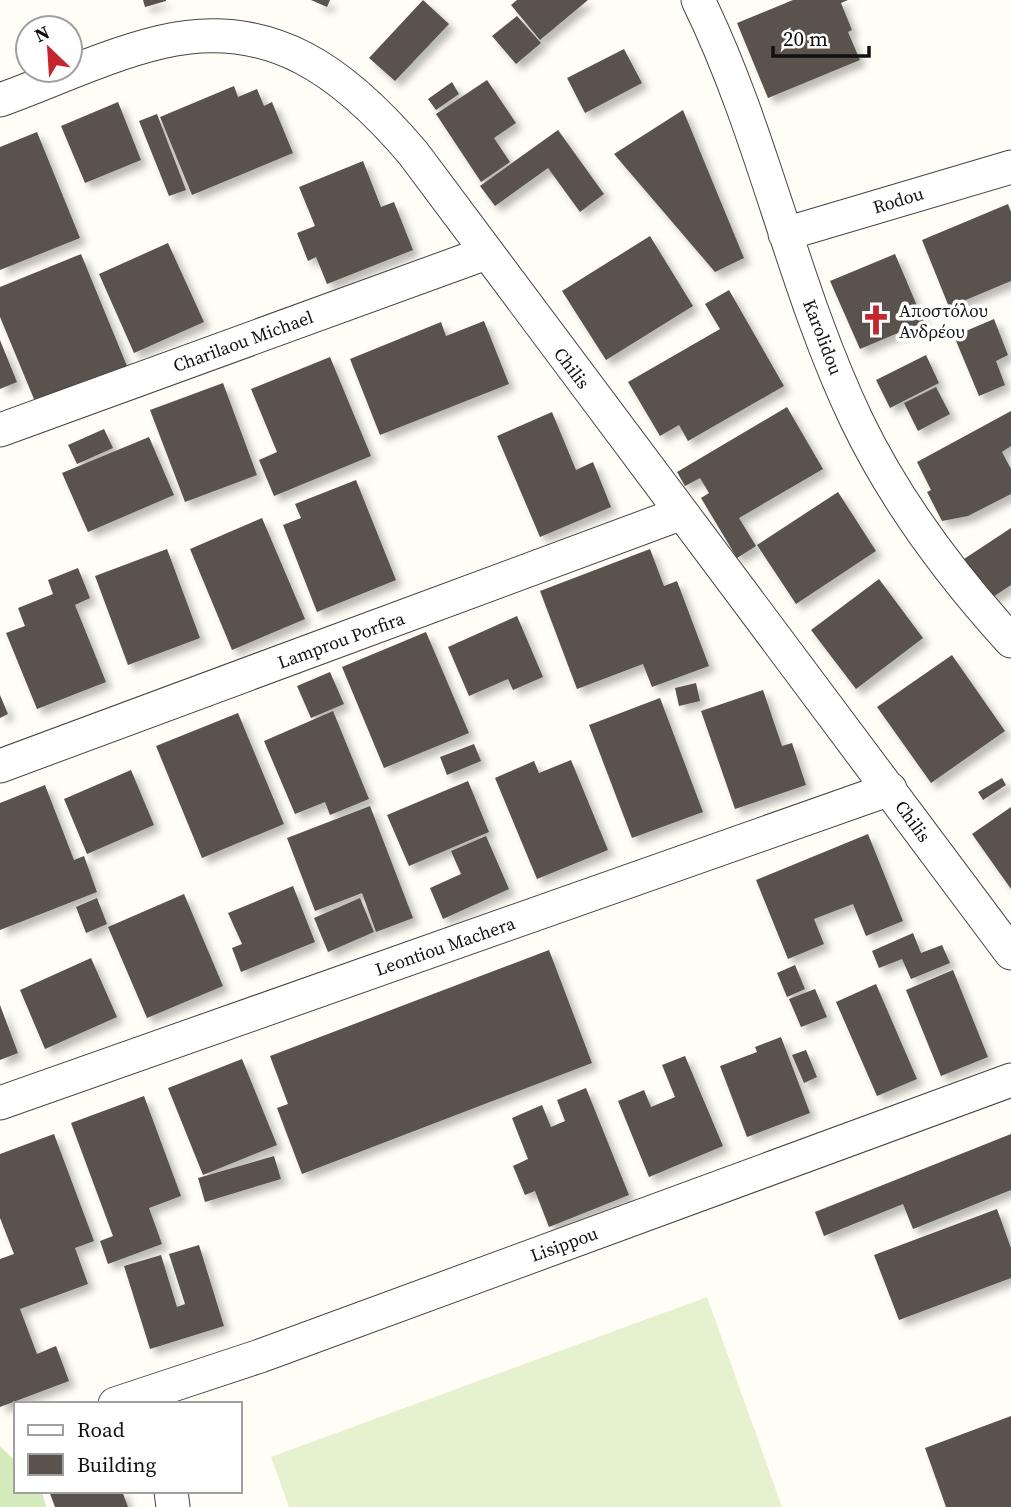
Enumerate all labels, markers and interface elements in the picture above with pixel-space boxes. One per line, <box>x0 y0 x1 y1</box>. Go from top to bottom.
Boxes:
north arrow <box>14 14 84 84</box>
scale bar <box>773 14 869 58</box>
text: N <box>30 19 54 48</box>
text: 20 m <box>783 24 828 53</box>
street label: Rodou <box>870 180 926 220</box>
street label: Karolidou <box>797 296 849 378</box>
place label: Αποστόλου Ανδρέου <box>899 298 988 344</box>
church icon: Αποστόλου Ανδρέου <box>859 303 893 337</box>
street label: Charilaou Michael <box>169 304 317 378</box>
street label: Chilis <box>548 342 596 394</box>
street label: Lamprou Porfira <box>274 605 409 675</box>
street label: Chilis <box>889 795 937 847</box>
street label: Leontiou Machera <box>372 910 519 982</box>
street label: Lisippou <box>527 1220 601 1268</box>
legend <box>14 1402 242 1493</box>
text: Road <box>77 1415 125 1444</box>
text: Building <box>77 1450 156 1479</box>

